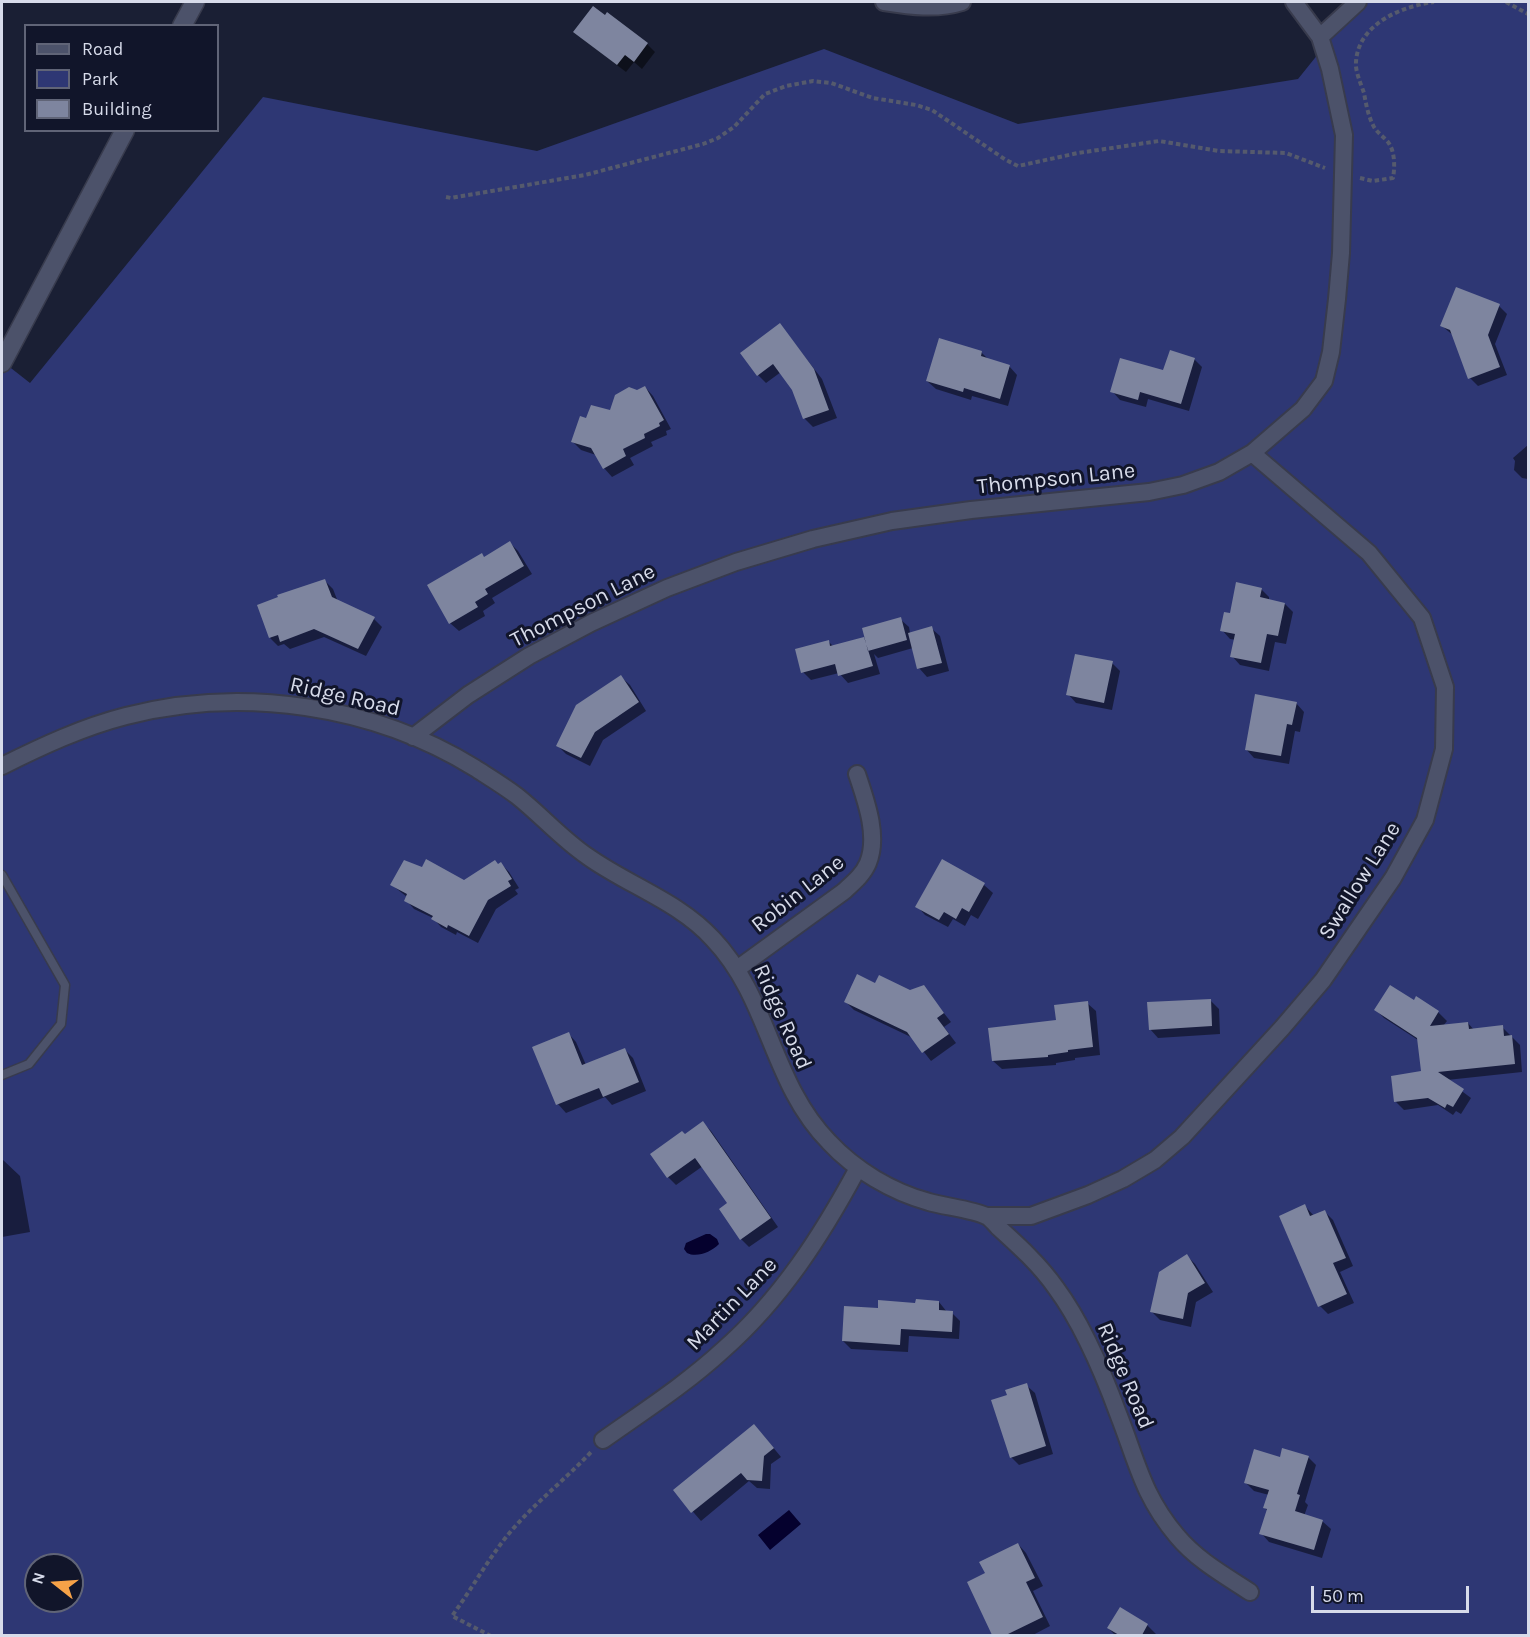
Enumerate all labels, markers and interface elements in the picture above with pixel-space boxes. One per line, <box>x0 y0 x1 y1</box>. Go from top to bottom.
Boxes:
legend <box>24 24 219 132</box>
text: Road <box>82 38 123 60</box>
text: Park <box>82 68 119 90</box>
text: Building <box>82 98 152 120</box>
street label: Thompson Lane <box>976 458 1136 500</box>
street label: Thompson Lane <box>506 558 660 654</box>
street label: Ridge Road <box>287 671 403 723</box>
street label: Swallow Lane <box>1313 817 1407 945</box>
street label: Robin Lane <box>746 850 850 938</box>
street label: Ridge Road <box>747 960 817 1074</box>
street label: Martin Lane <box>681 1252 783 1356</box>
street label: Ridge Road <box>1091 1319 1159 1433</box>
north arrow <box>24 1553 84 1613</box>
text: N <box>27 1570 49 1586</box>
scale bar <box>1314 1574 1472 1612</box>
text: 50 m <box>1322 1585 1364 1607</box>

